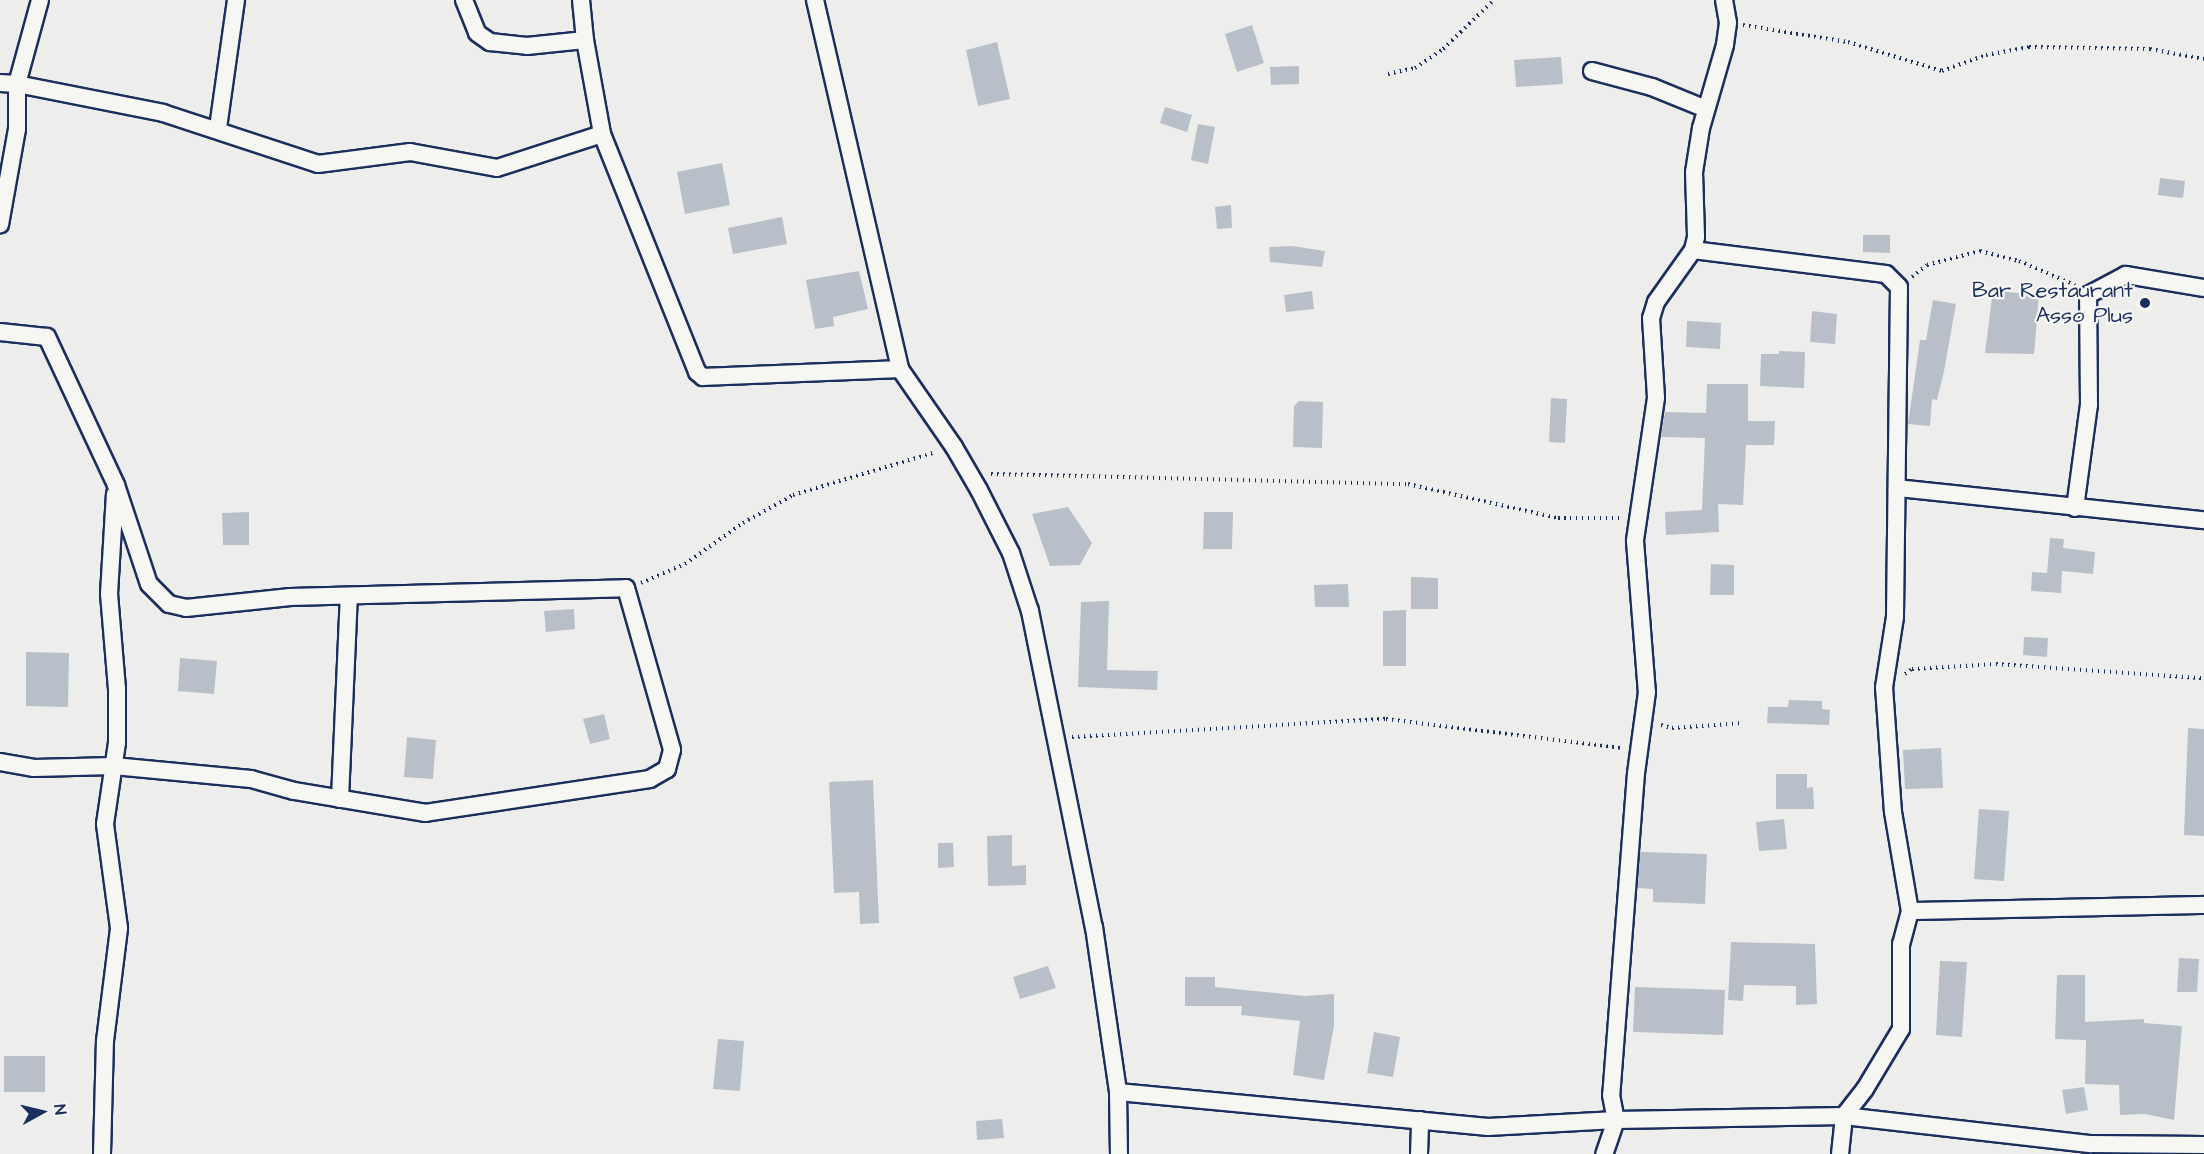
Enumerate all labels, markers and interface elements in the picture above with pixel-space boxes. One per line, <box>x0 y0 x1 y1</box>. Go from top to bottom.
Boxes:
place label: Bar Restaurant Asso Plus <box>1972 277 2133 328</box>
marker: Bar Restaurant Asso Plus <box>2138 296 2152 310</box>
north arrow <box>12 1082 72 1142</box>
text: N <box>48 1103 71 1116</box>

